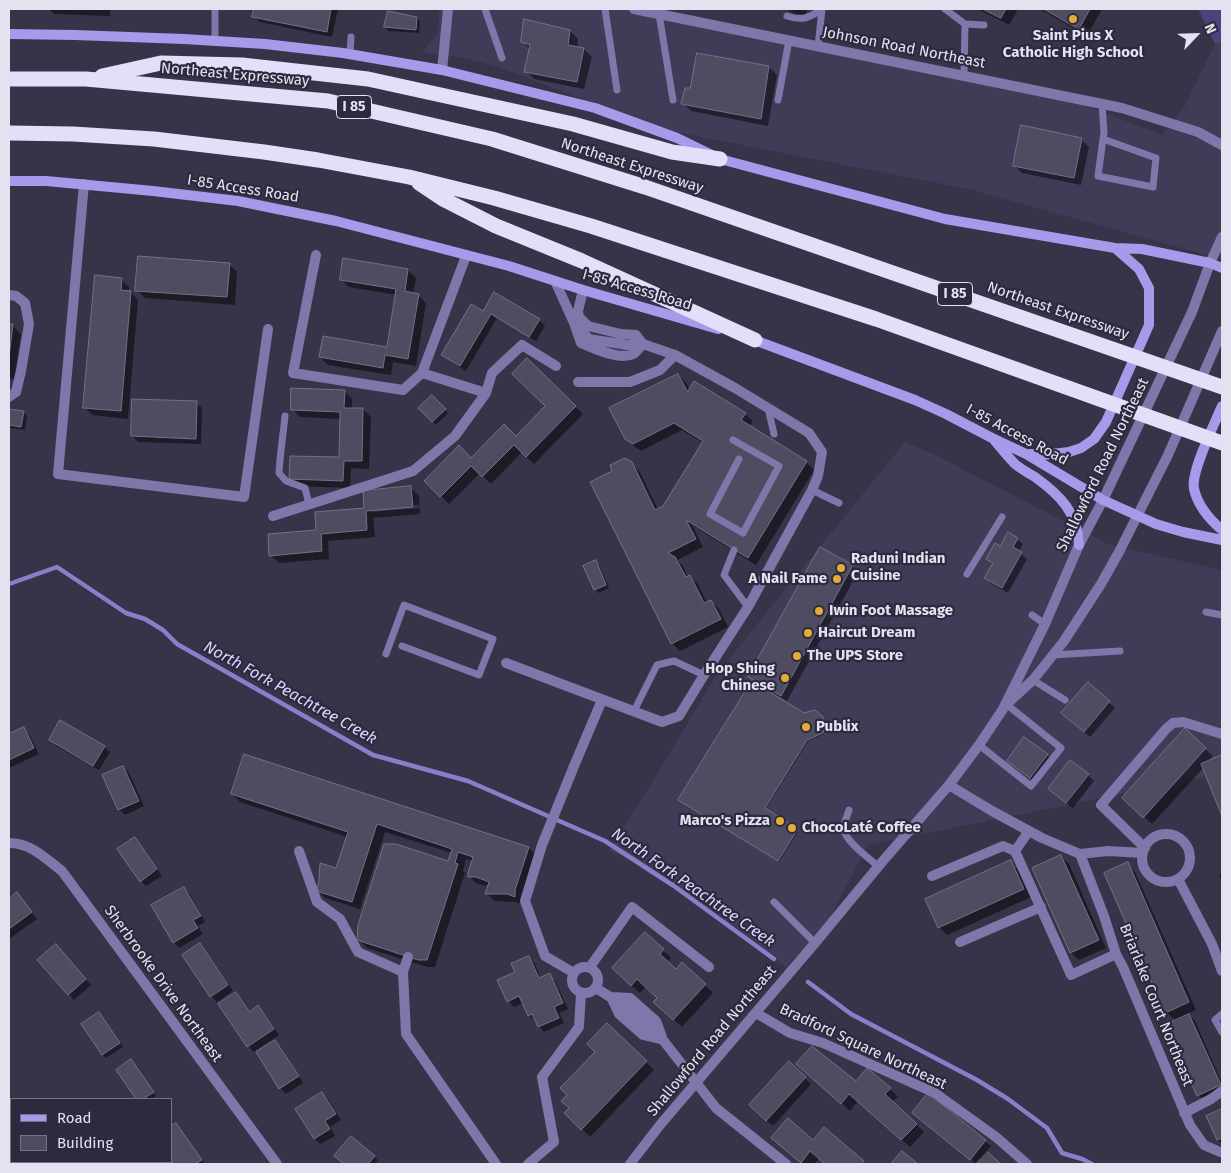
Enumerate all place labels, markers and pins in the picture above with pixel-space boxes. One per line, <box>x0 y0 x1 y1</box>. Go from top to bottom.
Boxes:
marker: Saint Pius X Catholic High School <box>1067 13 1079 25</box>
place label: Saint Pius X Catholic High School <box>1003 27 1143 62</box>
place label: Raduni Indian Cuisine <box>851 550 945 585</box>
marker: Raduni Indian Cuisine <box>835 562 847 574</box>
place label: A Nail Fame <box>749 570 827 588</box>
marker: A Nail Fame <box>831 573 843 585</box>
place label: Iwin Foot Massage <box>829 602 953 620</box>
marker: Iwin Foot Massage <box>813 605 825 617</box>
place label: Haircut Dream <box>818 624 915 642</box>
marker: Haircut Dream <box>802 627 814 639</box>
place label: The UPS Store <box>807 647 903 665</box>
marker: The UPS Store <box>791 650 803 662</box>
place label: Hop Shing Chinese <box>705 660 775 695</box>
marker: Hop Shing Chinese <box>779 672 791 684</box>
place label: Publix <box>816 718 859 736</box>
marker: Publix <box>800 721 812 733</box>
place label: Marco's Pizza <box>680 812 770 830</box>
marker: Marco's Pizza <box>774 815 786 827</box>
place label: ChocoLaté Coffee <box>802 819 921 837</box>
marker: ChocoLaté Coffee <box>786 822 798 834</box>

